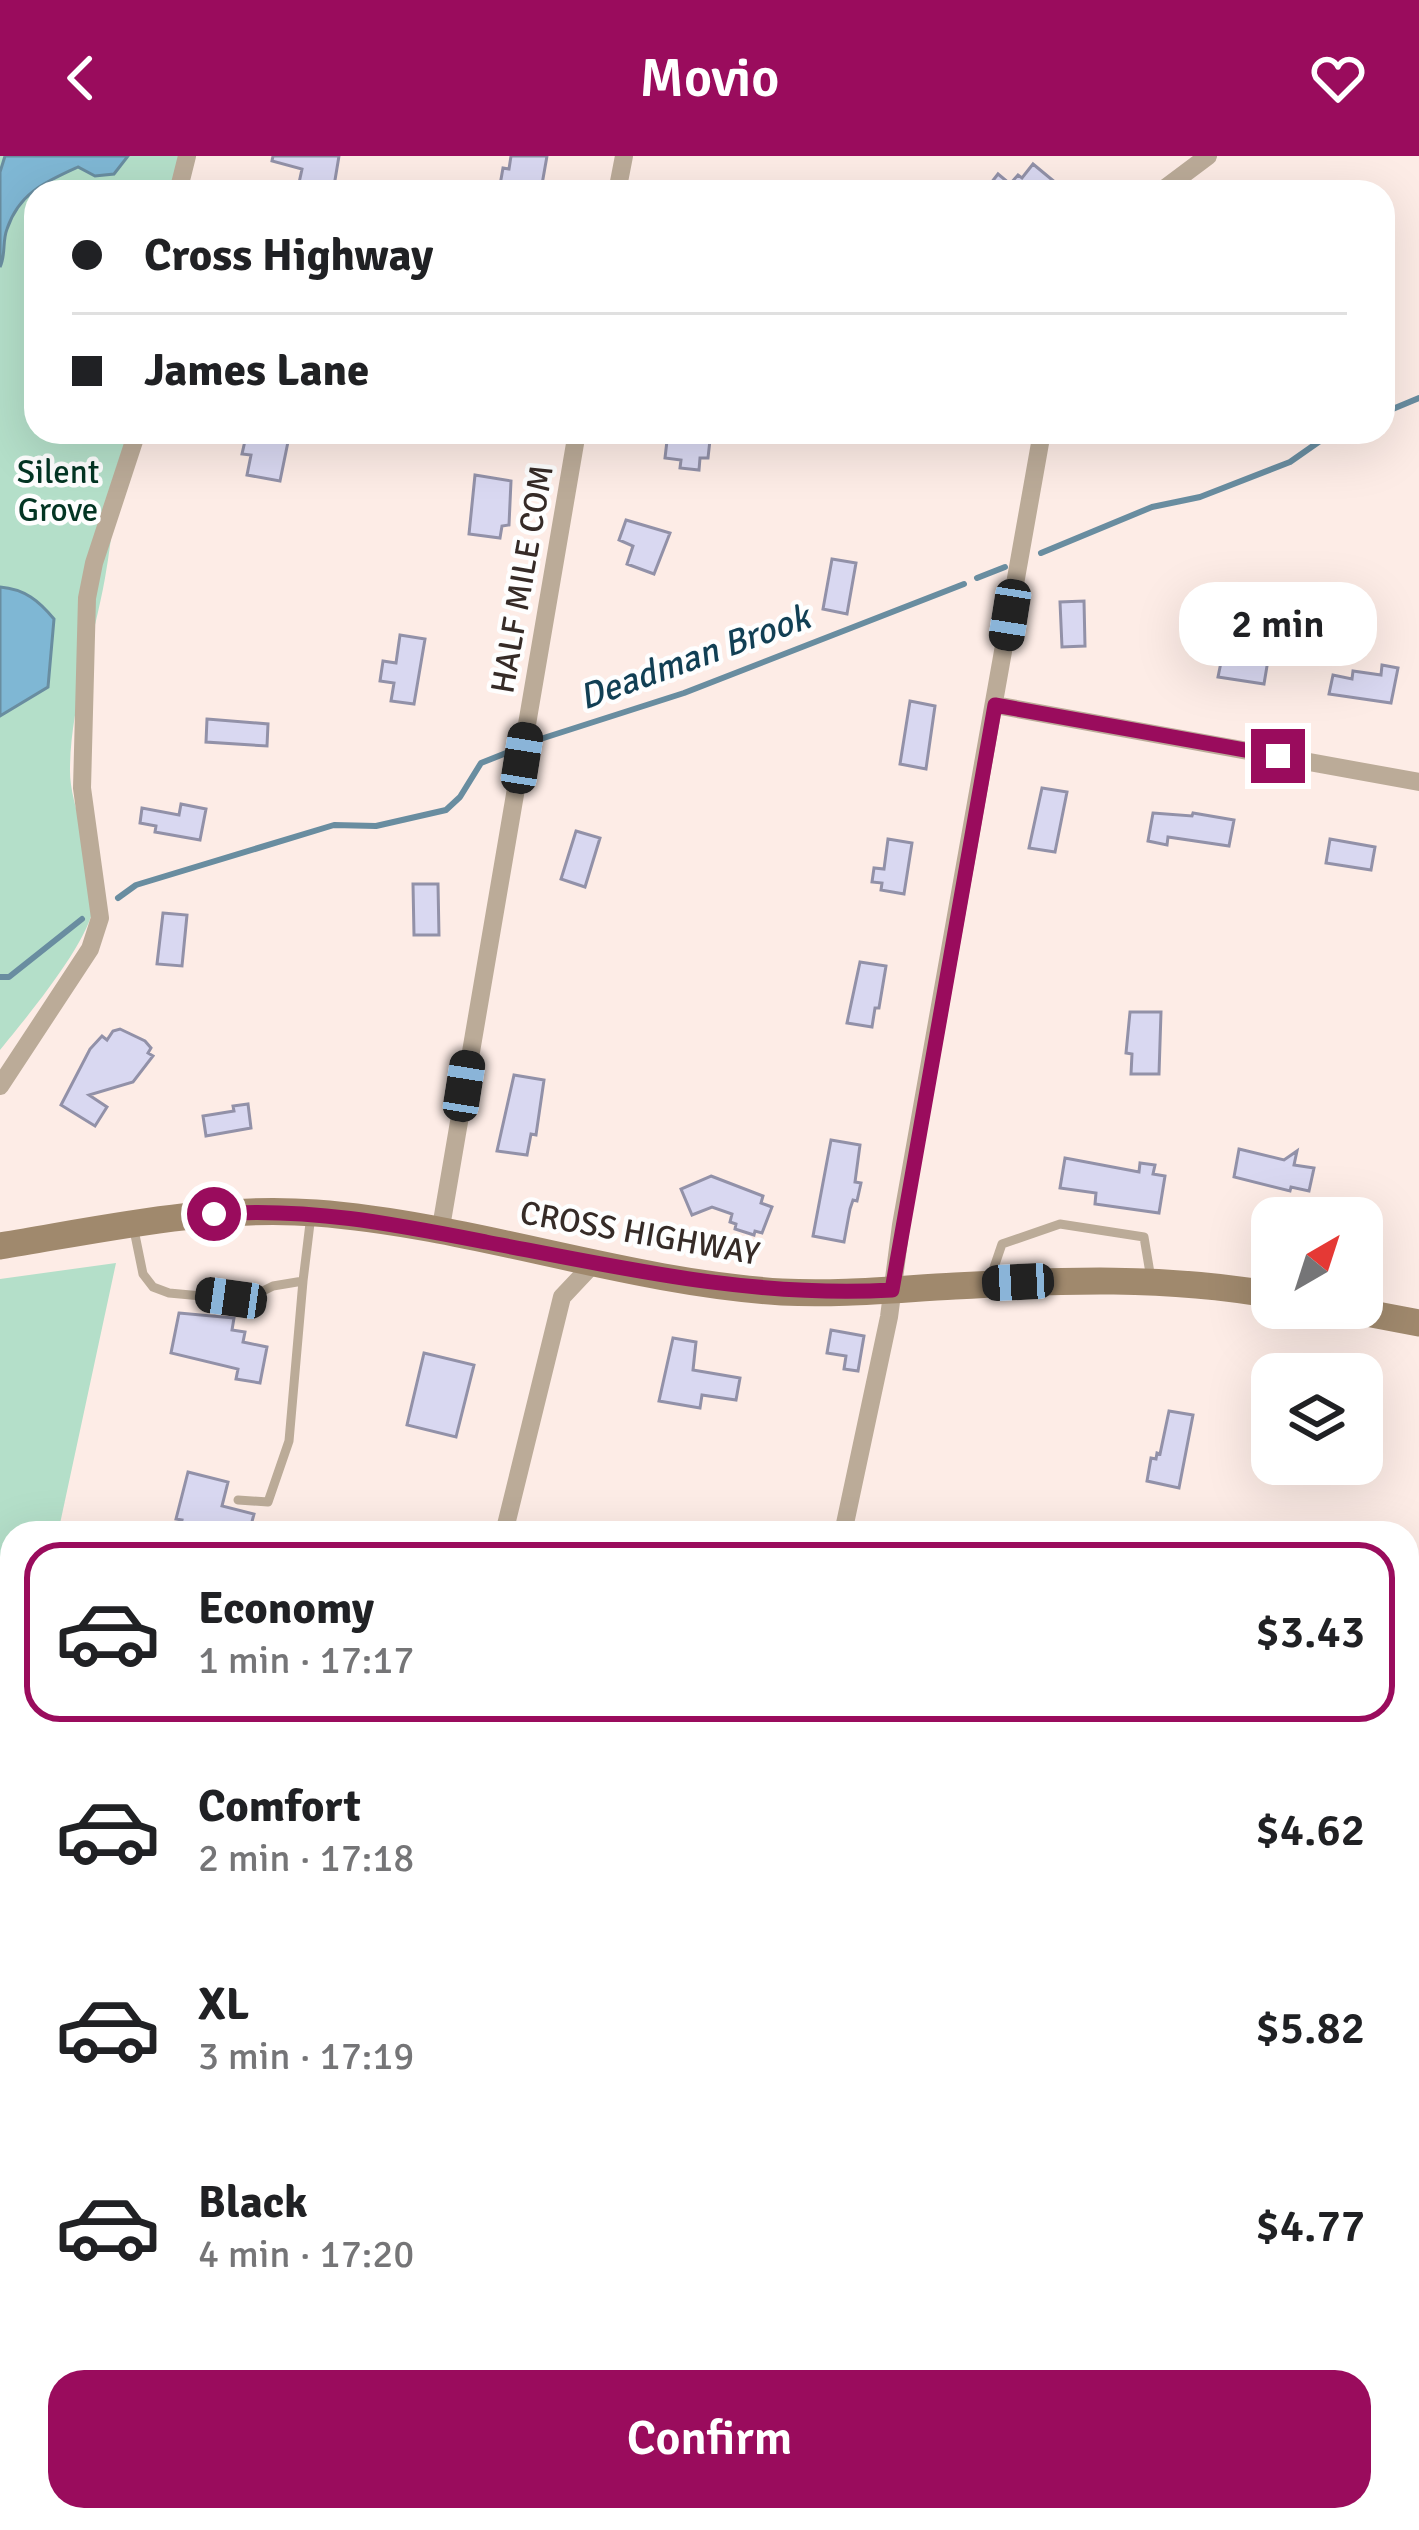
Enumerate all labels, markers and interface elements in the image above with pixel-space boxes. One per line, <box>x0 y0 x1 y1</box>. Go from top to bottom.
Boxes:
icon: back <box>48 45 114 111</box>
text: Movio <box>640 45 779 112</box>
icon: heart <box>1305 45 1371 111</box>
text: Cross Highway <box>144 228 433 283</box>
text: James Lane <box>144 343 369 398</box>
park label: Silent Grove <box>17 452 99 531</box>
street label: HALF MILE COM <box>482 462 563 697</box>
car <box>987 577 1033 653</box>
callout: 2 min <box>1179 582 1377 666</box>
water label: Deadman Brook <box>573 594 819 720</box>
text: 2 min <box>1231 600 1325 648</box>
car <box>499 720 545 796</box>
route end <box>1251 729 1305 783</box>
car <box>441 1048 487 1124</box>
route start <box>187 1187 241 1241</box>
street label: CROSS HIGHWAY <box>517 1192 763 1275</box>
north arrow <box>1251 1197 1383 1329</box>
map controls <box>1251 1197 1383 1485</box>
car <box>981 1262 1055 1302</box>
car <box>193 1275 269 1321</box>
button: layers <box>1251 1353 1383 1485</box>
icon: car <box>54 1578 162 1686</box>
text: Economy <box>198 1581 374 1636</box>
text: $3.43 <box>1255 1605 1365 1660</box>
text: 1 min · 17:17 <box>198 1636 414 1684</box>
icon: car <box>54 1776 162 1884</box>
text: Comfort <box>198 1779 361 1834</box>
text: $4.62 <box>1255 1803 1365 1858</box>
text: 2 min · 17:18 <box>198 1834 414 1882</box>
icon: car <box>54 1974 162 2082</box>
text: XL <box>198 1977 249 2032</box>
text: $5.82 <box>1255 2001 1365 2056</box>
text: 3 min · 17:19 <box>198 2032 414 2080</box>
icon: car <box>54 2172 162 2280</box>
text: Black <box>198 2175 308 2230</box>
text: $4.77 <box>1255 2199 1365 2254</box>
text: 4 min · 17:20 <box>198 2230 414 2278</box>
button: Confirm <box>48 2370 1371 2508</box>

